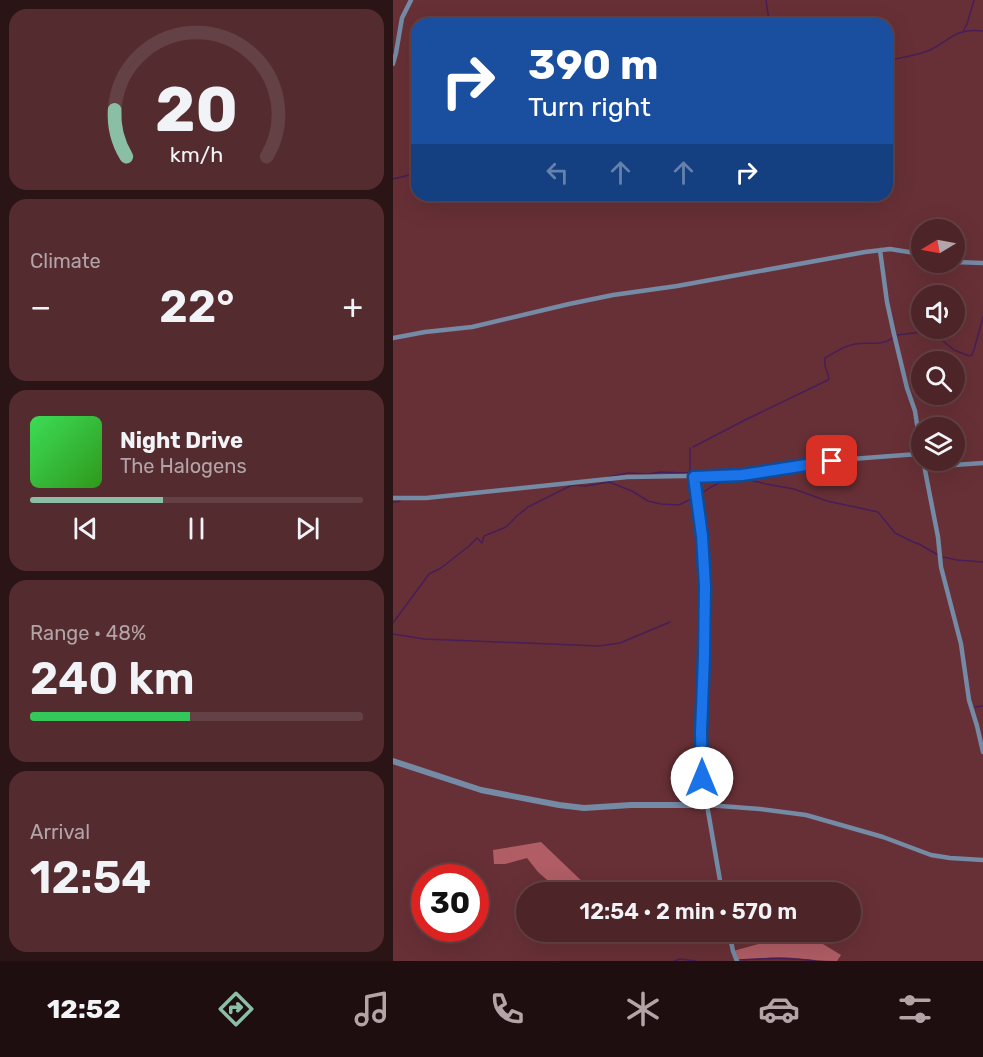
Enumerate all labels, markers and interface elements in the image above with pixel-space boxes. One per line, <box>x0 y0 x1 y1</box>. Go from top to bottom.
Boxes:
text: 390 m <box>528 40 659 90</box>
icon: right <box>429 42 507 120</box>
text: 20 <box>155 73 238 147</box>
text: Turn right <box>528 91 651 123</box>
text: km/h <box>170 142 223 167</box>
icon: left <box>541 156 574 189</box>
icon: ahead <box>604 156 637 189</box>
icon: ahead <box>667 156 700 189</box>
icon: right <box>730 156 763 189</box>
north arrow <box>911 219 965 273</box>
map controls <box>911 219 965 471</box>
text: Climate <box>30 249 101 273</box>
text: 22° <box>159 280 235 333</box>
button: sound <box>911 285 965 339</box>
text: − <box>30 287 51 326</box>
text: + <box>342 287 363 326</box>
button: search <box>911 351 965 405</box>
button: layers <box>911 417 965 471</box>
text: Night Drive <box>120 427 243 454</box>
pin <box>806 435 857 486</box>
icon: arrive <box>815 444 848 477</box>
text: The Halogens <box>120 454 247 478</box>
icon: previous <box>69 512 102 545</box>
icon: pause <box>180 512 213 545</box>
icon: next <box>291 512 324 545</box>
text: Range · 48% <box>30 621 146 645</box>
text: 240 km <box>30 652 195 705</box>
position arrow <box>670 746 734 810</box>
text: Arrival <box>30 820 90 844</box>
text: 12:54 <box>30 851 151 904</box>
speed limit sign: 30 <box>411 864 489 942</box>
text: 12:54 · 2 min · 570 m <box>580 898 797 925</box>
icon: directions <box>215 988 257 1030</box>
icon: music <box>351 988 393 1030</box>
icon: phone <box>486 988 528 1030</box>
icon: climate <box>622 988 664 1030</box>
icon: car <box>758 988 800 1030</box>
icon: filters <box>894 988 936 1030</box>
text: 12:52 <box>47 993 121 1025</box>

